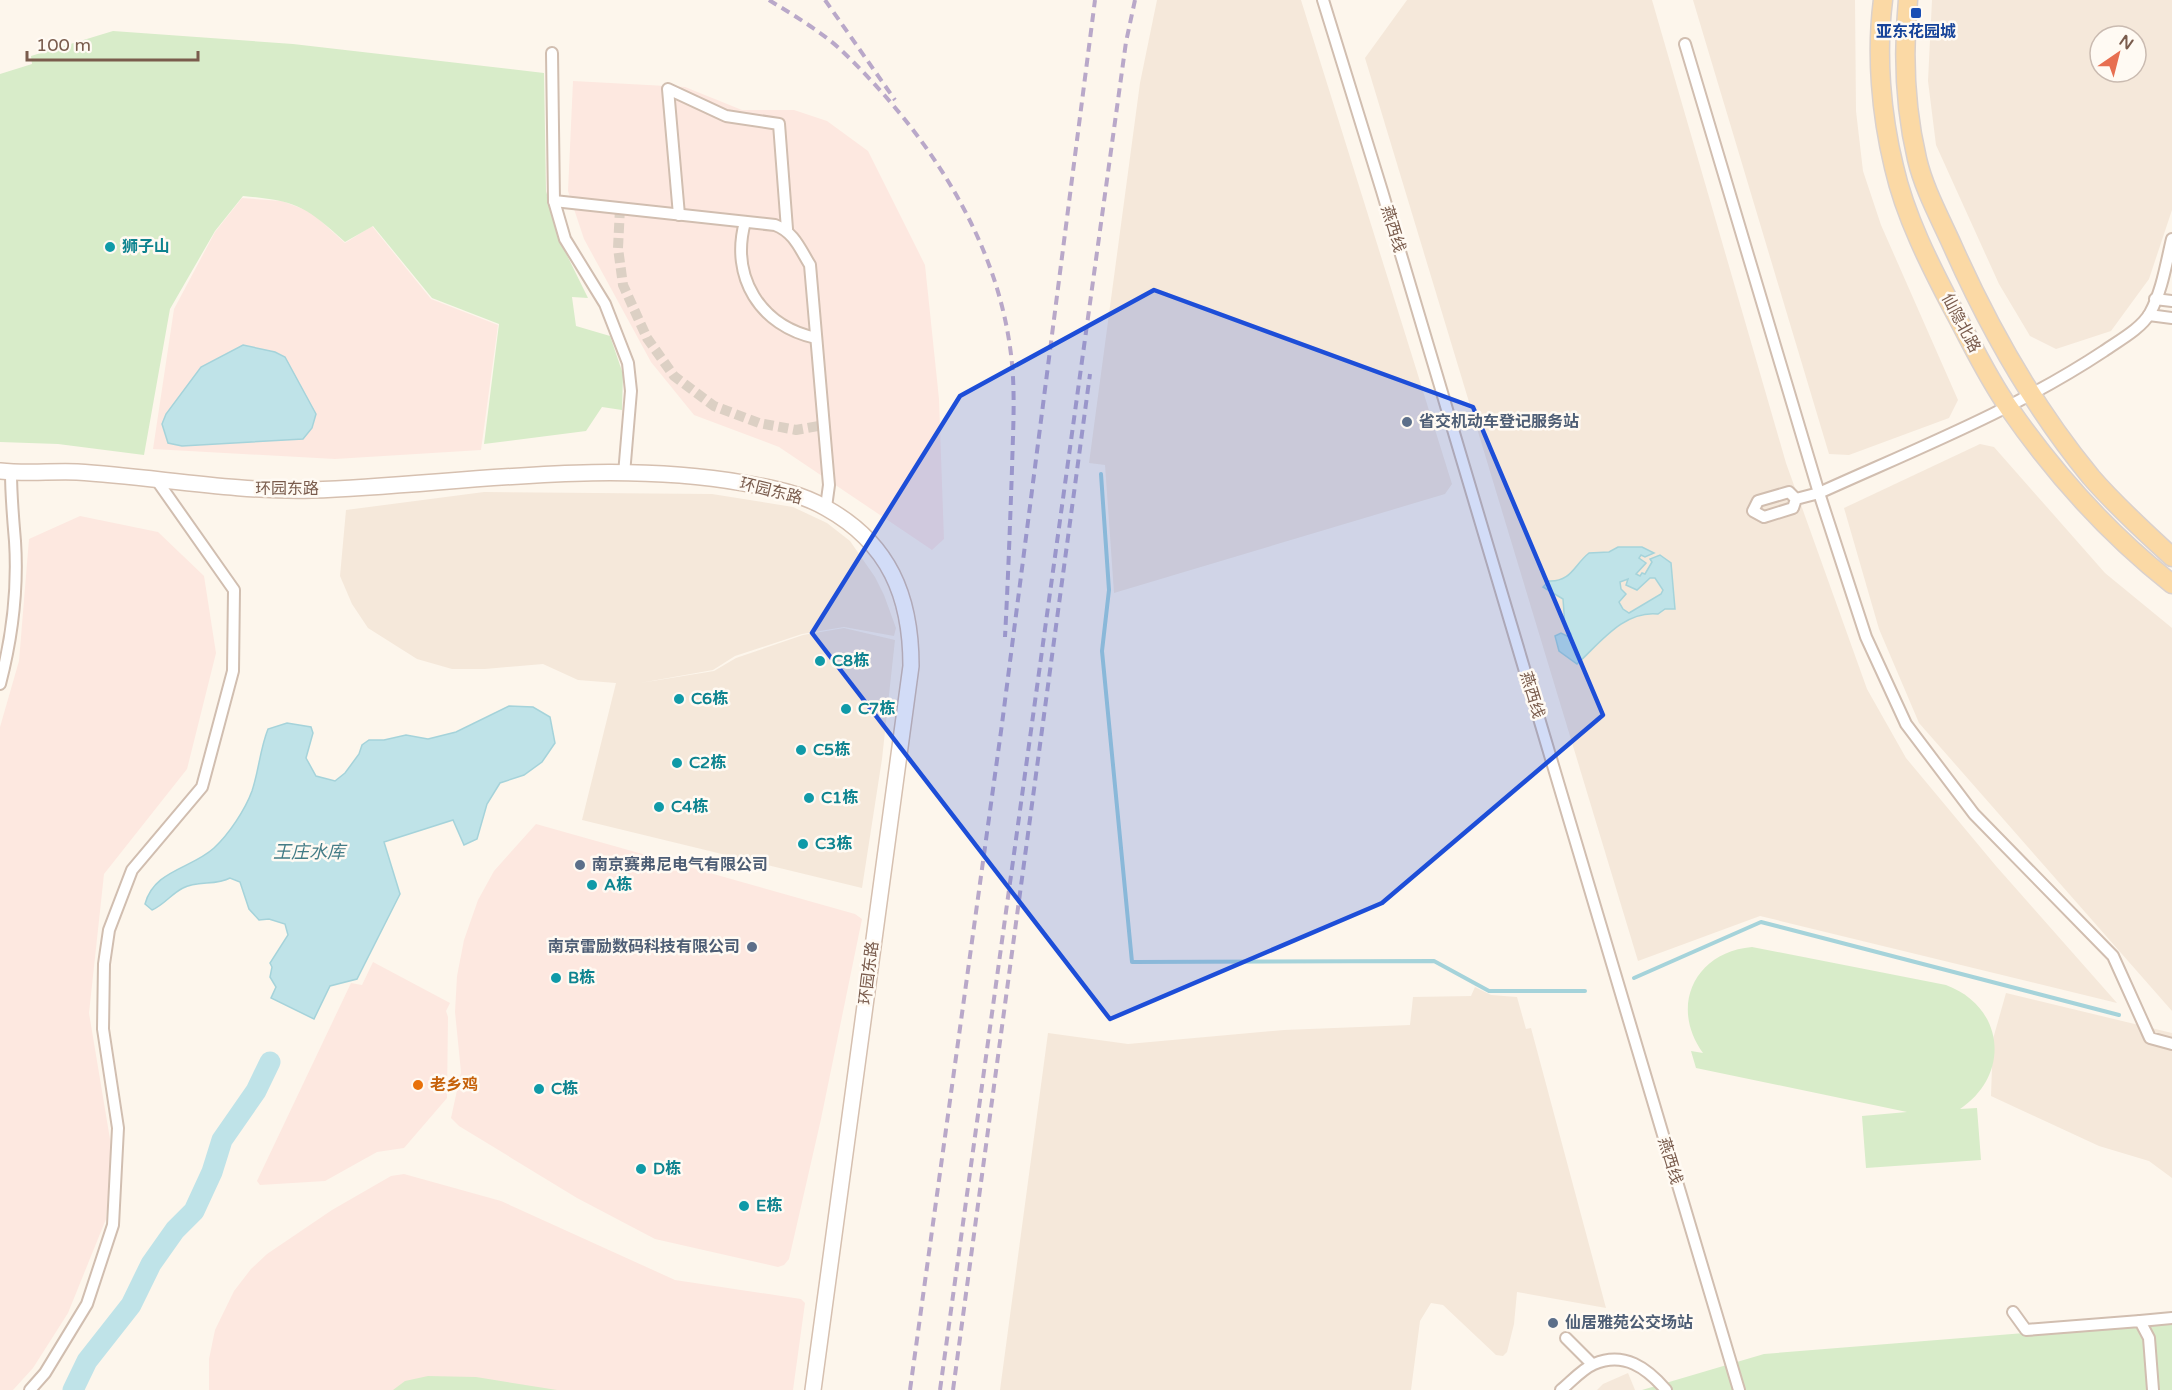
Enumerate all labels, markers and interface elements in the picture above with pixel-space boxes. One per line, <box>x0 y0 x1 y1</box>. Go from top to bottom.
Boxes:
marker: 亚东花园城 <box>1909 6 1923 20</box>
place label: 亚东花园城 <box>1876 22 1956 42</box>
scale bar <box>27 24 198 62</box>
north arrow <box>2088 24 2148 84</box>
text: N <box>2115 31 2137 54</box>
text: 100 m <box>36 34 91 56</box>
street label: 燕西线 <box>1376 203 1410 255</box>
place label: 狮子山 <box>122 237 170 257</box>
marker: 狮子山 <box>103 240 117 254</box>
street label: 仙隐北路 <box>1937 290 1985 356</box>
place label: 省交机动车登记服务站 <box>1419 412 1579 432</box>
marker: 省交机动车登记服务站 <box>1400 415 1414 429</box>
street label: 环园东路 <box>738 474 804 508</box>
street label: 环园东路 <box>255 479 319 499</box>
place label: C8栋 <box>832 651 869 671</box>
marker: C8栋 <box>813 654 827 668</box>
street label: 燕西线 <box>1515 669 1549 721</box>
place label: C6栋 <box>691 689 728 709</box>
marker: C6栋 <box>672 692 686 706</box>
place label: C7栋 <box>858 699 895 719</box>
marker: C7栋 <box>839 702 853 716</box>
place label: C5栋 <box>813 740 850 760</box>
marker: C5栋 <box>794 743 808 757</box>
place label: C2栋 <box>689 753 726 773</box>
marker: C2栋 <box>670 756 684 770</box>
place label: C1栋 <box>821 788 858 808</box>
marker: C1栋 <box>802 791 816 805</box>
place label: C4栋 <box>671 797 708 817</box>
marker: C4栋 <box>652 800 666 814</box>
place label: C3栋 <box>815 834 852 854</box>
marker: C3栋 <box>796 837 810 851</box>
water label: 王庄水库 <box>273 841 348 863</box>
place label: 南京赛弗尼电气有限公司 <box>592 855 768 875</box>
marker: 南京赛弗尼电气有限公司 <box>573 858 587 872</box>
place label: A栋 <box>604 875 632 895</box>
marker: A栋 <box>585 878 599 892</box>
place label: 南京雷励数码科技有限公司 <box>548 937 740 957</box>
marker: 南京雷励数码科技有限公司 <box>745 940 759 954</box>
street label: 环园东路 <box>855 940 883 1006</box>
place label: B栋 <box>568 968 595 988</box>
marker: B栋 <box>549 971 563 985</box>
place label: 老乡鸡 <box>430 1075 478 1095</box>
marker: 老乡鸡 <box>411 1078 425 1092</box>
place label: C栋 <box>551 1079 578 1099</box>
marker: C栋 <box>532 1082 546 1096</box>
street label: 燕西线 <box>1653 1135 1687 1187</box>
place label: D栋 <box>653 1159 681 1179</box>
marker: D栋 <box>634 1162 648 1176</box>
place label: E栋 <box>756 1196 782 1216</box>
marker: E栋 <box>737 1199 751 1213</box>
place label: 仙居雅苑公交场站 <box>1565 1313 1693 1333</box>
marker: 仙居雅苑公交场站 <box>1546 1316 1560 1330</box>

